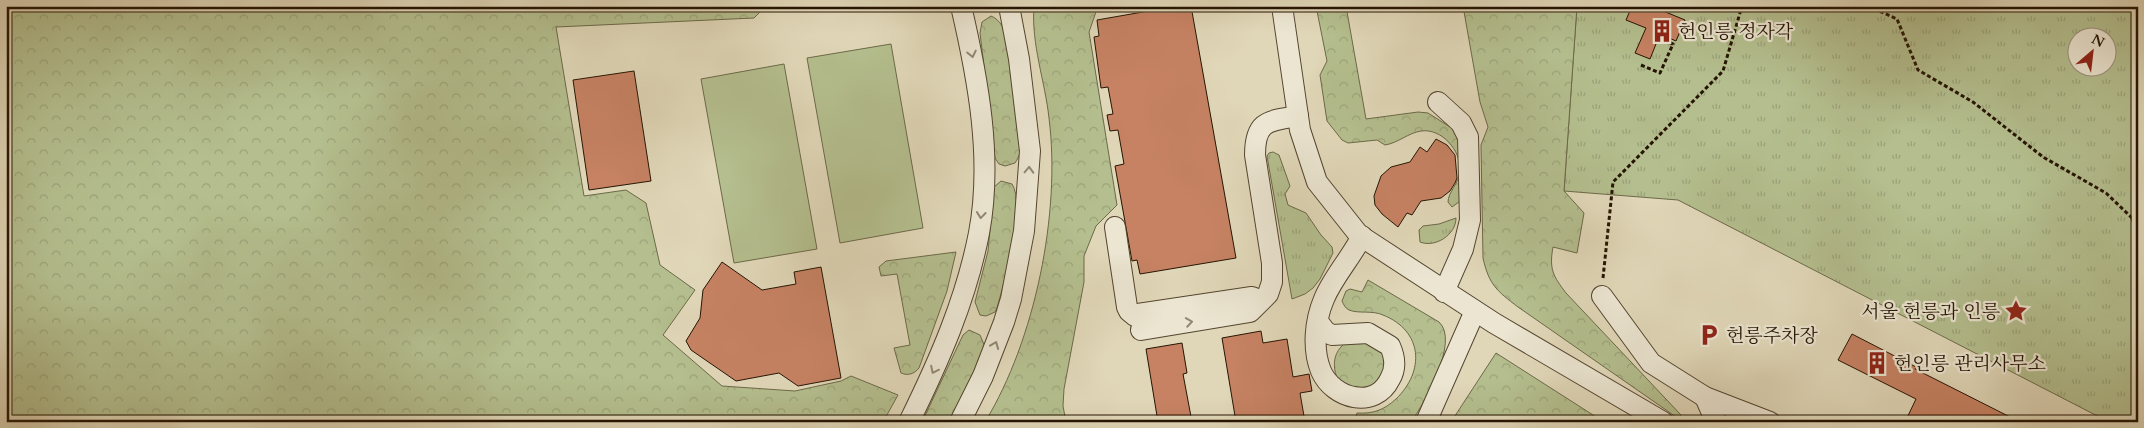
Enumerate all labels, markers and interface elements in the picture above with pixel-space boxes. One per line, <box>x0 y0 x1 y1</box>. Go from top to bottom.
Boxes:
building icon: 헌인릉 정자각 <box>1649 18 1675 44</box>
place label: 헌인릉 정자각 <box>1678 19 1794 45</box>
north arrow <box>2066 28 2116 78</box>
text: N <box>2088 30 2108 52</box>
one-way arrow <box>966 49 976 58</box>
one-way arrow <box>1024 166 1035 174</box>
one-way arrow <box>976 212 987 220</box>
place icon: 서울 헌릉과 인릉 <box>2003 298 2029 324</box>
place label: 서울 헌릉과 인릉 <box>1861 299 2000 325</box>
one-way arrow <box>1185 318 1193 328</box>
parking icon: 헌릉주차장 <box>1696 322 1722 348</box>
place label: 헌릉주차장 <box>1726 323 1818 349</box>
one-way arrow <box>989 342 999 350</box>
building icon: 헌인릉 관리사무소 <box>1864 350 1890 376</box>
place label: 헌인릉 관리사무소 <box>1894 351 2046 377</box>
one-way arrow <box>931 365 941 374</box>

